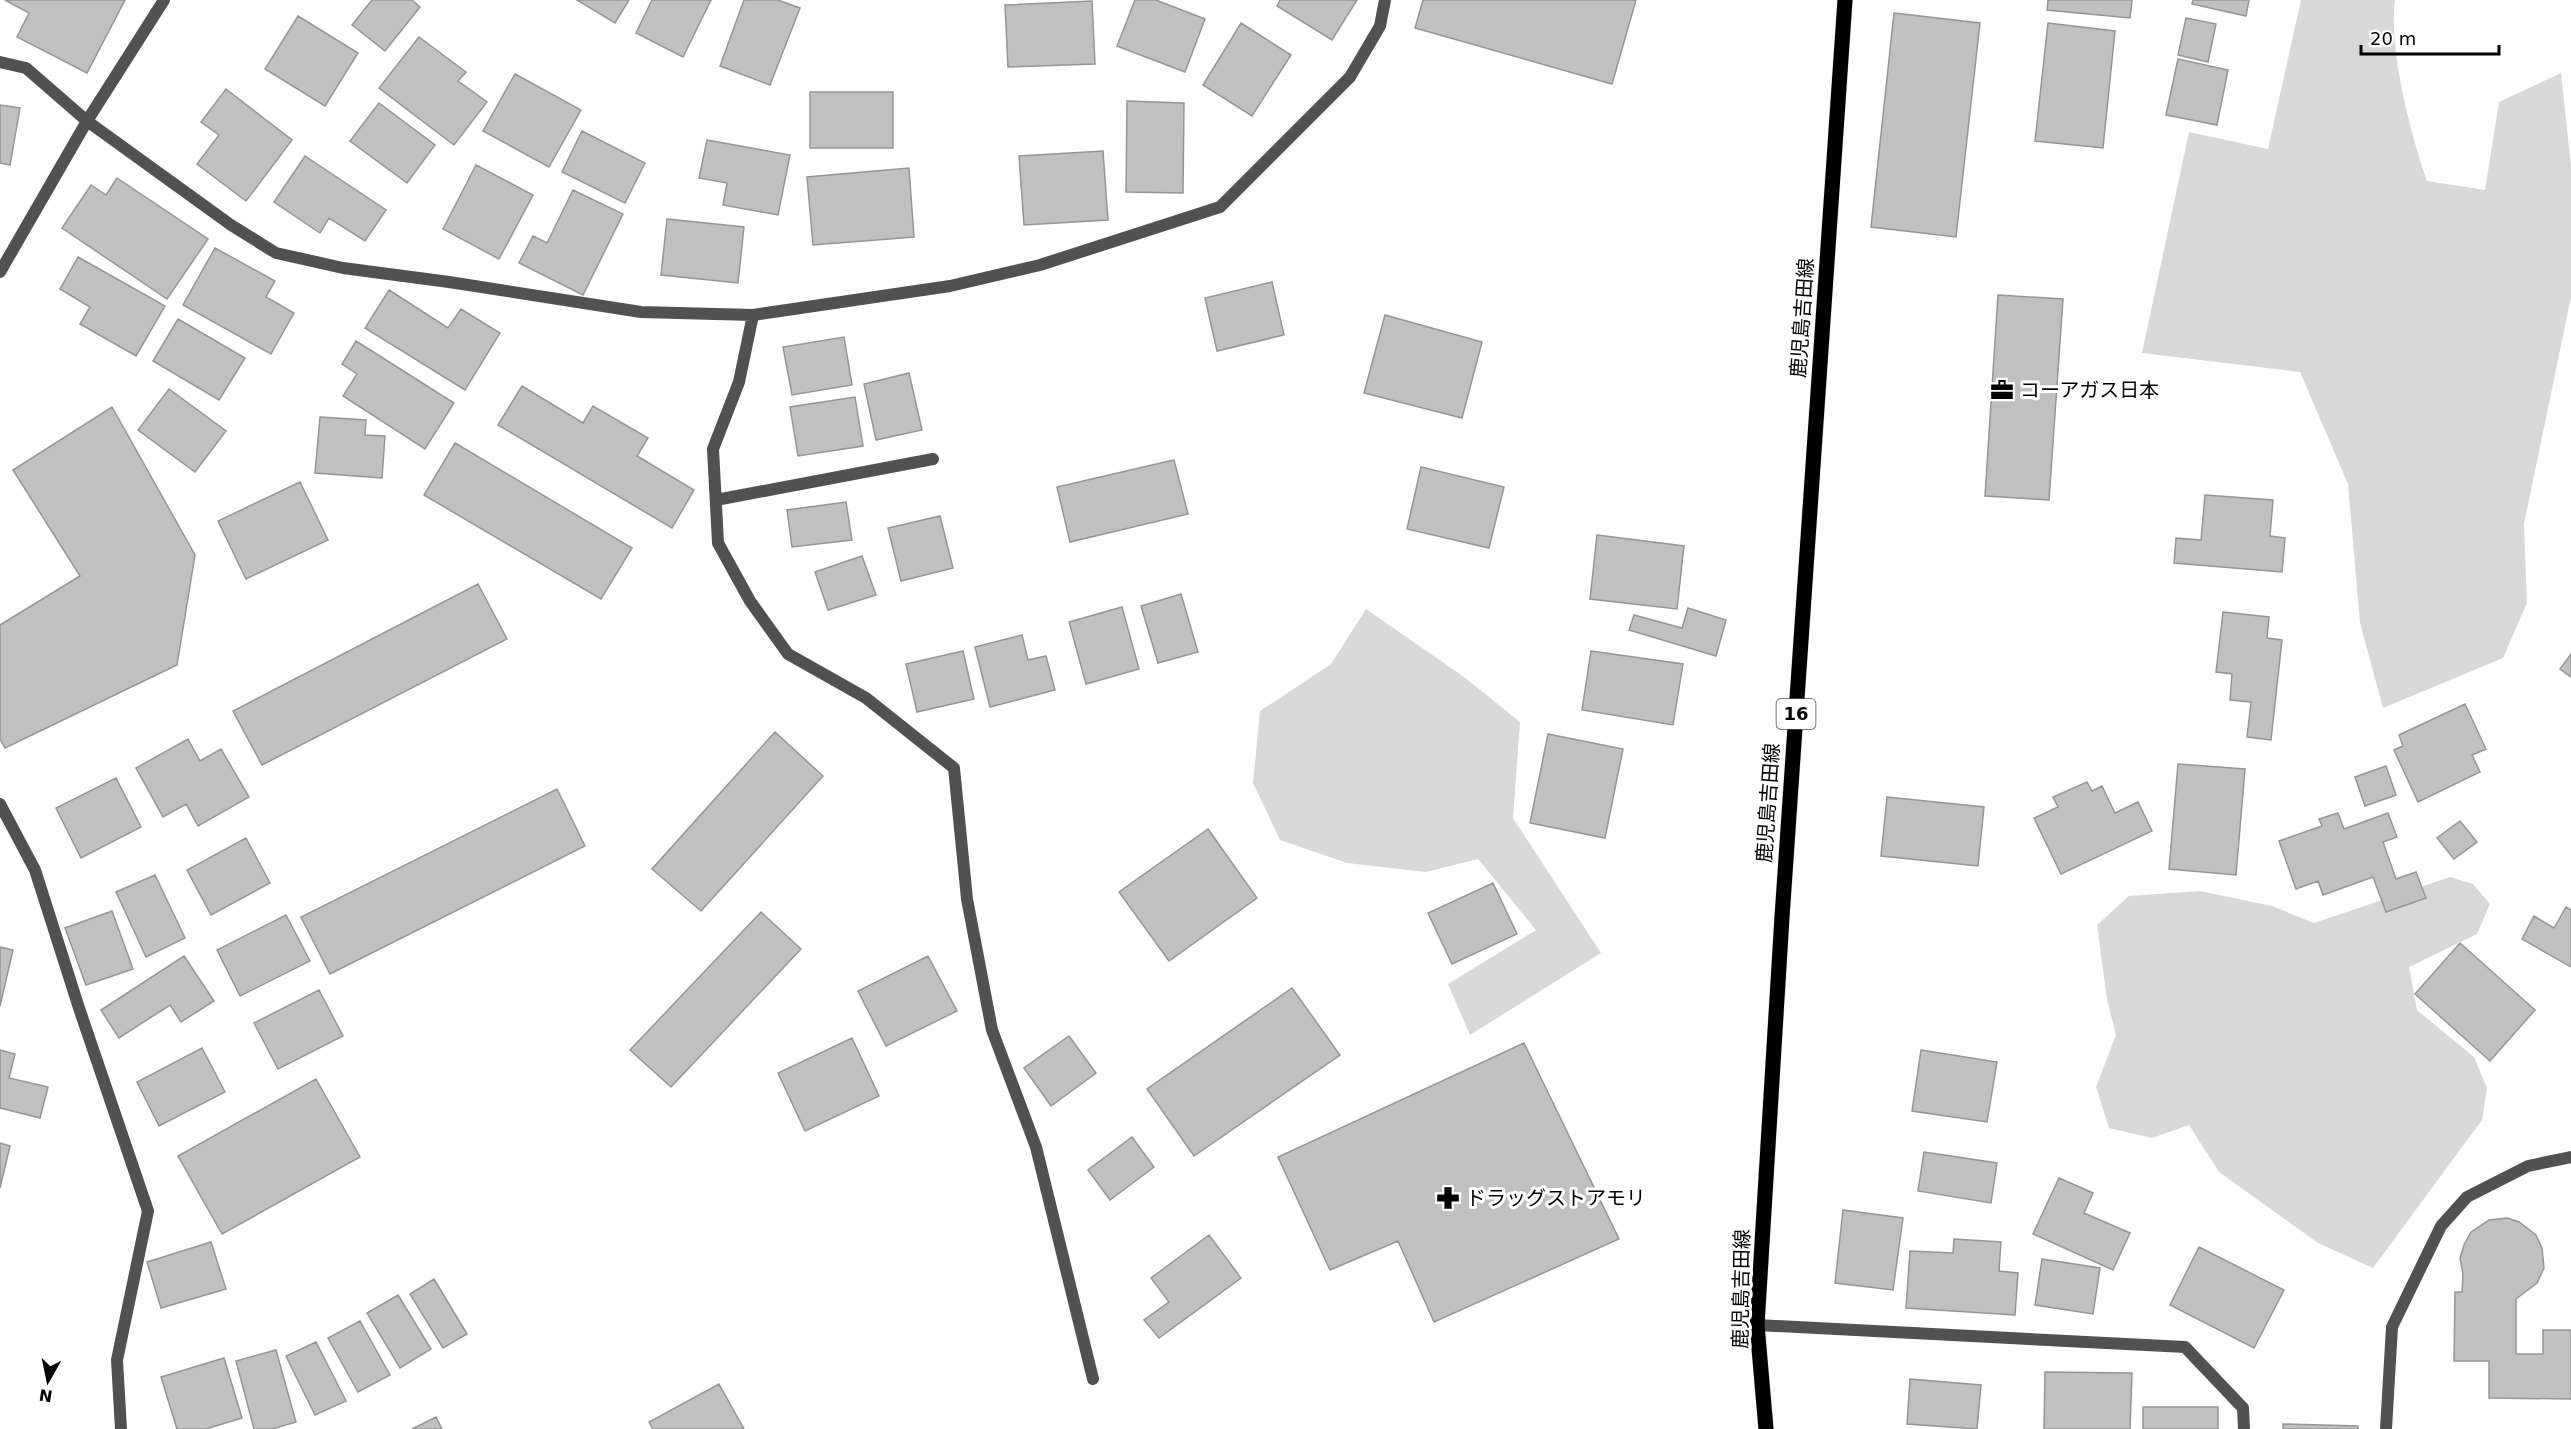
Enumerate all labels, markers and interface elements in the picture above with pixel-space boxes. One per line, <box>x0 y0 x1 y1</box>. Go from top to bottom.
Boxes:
scale bar <box>2361 18 2499 56</box>
text: 20 m <box>2370 28 2416 49</box>
street label: 鹿児島吉田線 <box>1786 257 1818 379</box>
office icon: コーアガス日本 <box>1989 377 2015 403</box>
place label: コーアガス日本 <box>2020 378 2159 402</box>
road number: 16 <box>1776 699 1816 729</box>
street label: 鹿児島吉田線 <box>1752 742 1784 864</box>
pharmacy icon: ドラッグストアモリ <box>1435 1185 1461 1211</box>
place label: ドラッグストアモリ <box>1466 1186 1646 1210</box>
street label: 鹿児島吉田線 <box>1728 1229 1754 1349</box>
north arrow <box>18 1351 78 1411</box>
text: N <box>38 1385 54 1406</box>

